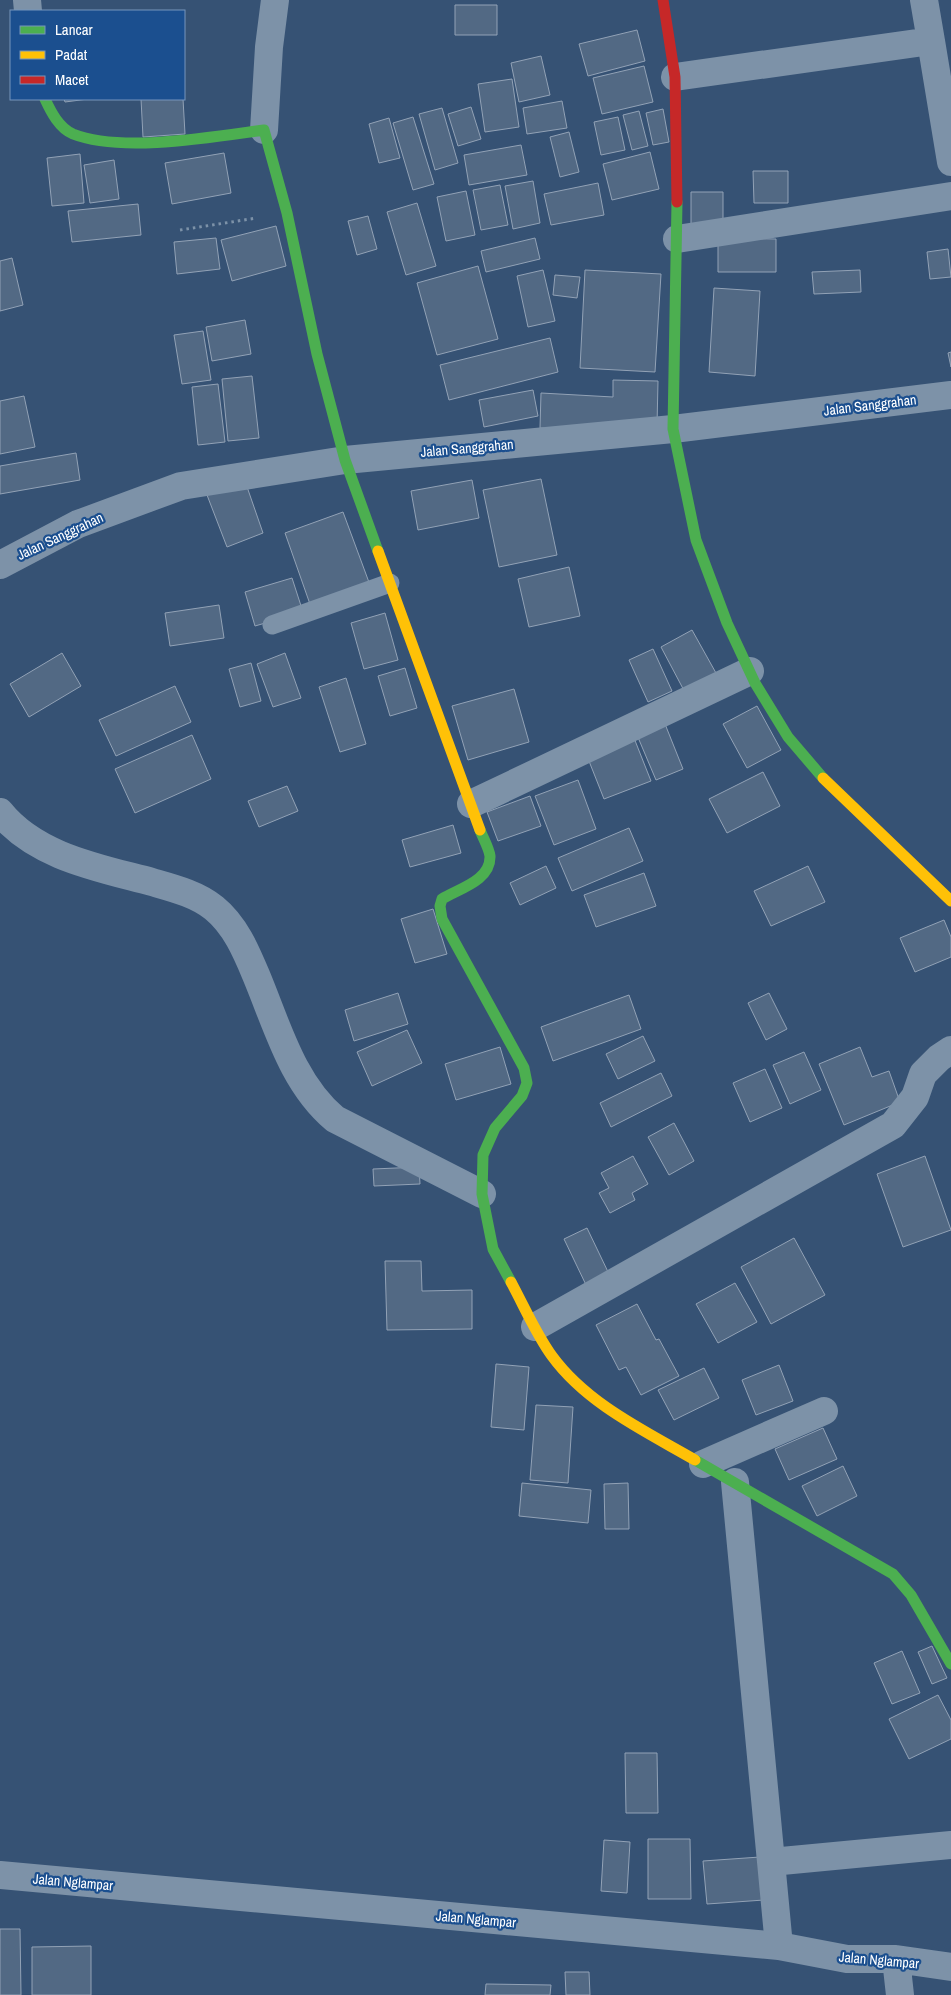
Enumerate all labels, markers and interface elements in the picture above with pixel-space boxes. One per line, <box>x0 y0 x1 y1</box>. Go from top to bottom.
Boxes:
legend <box>10 10 185 100</box>
text: Lancar <box>55 19 93 40</box>
text: Padat <box>55 44 88 65</box>
text: Macet <box>55 69 89 90</box>
street label: Jalan Sanggrahan <box>823 390 917 420</box>
street label: Jalan Sanggrahan <box>420 435 514 461</box>
street label: Jalan Sanggrahan <box>14 508 106 564</box>
street label: Jalan Nglampar <box>32 1870 114 1894</box>
street label: Jalan Nglampar <box>435 1907 517 1931</box>
street label: Jalan Nglampar <box>838 1948 920 1972</box>

